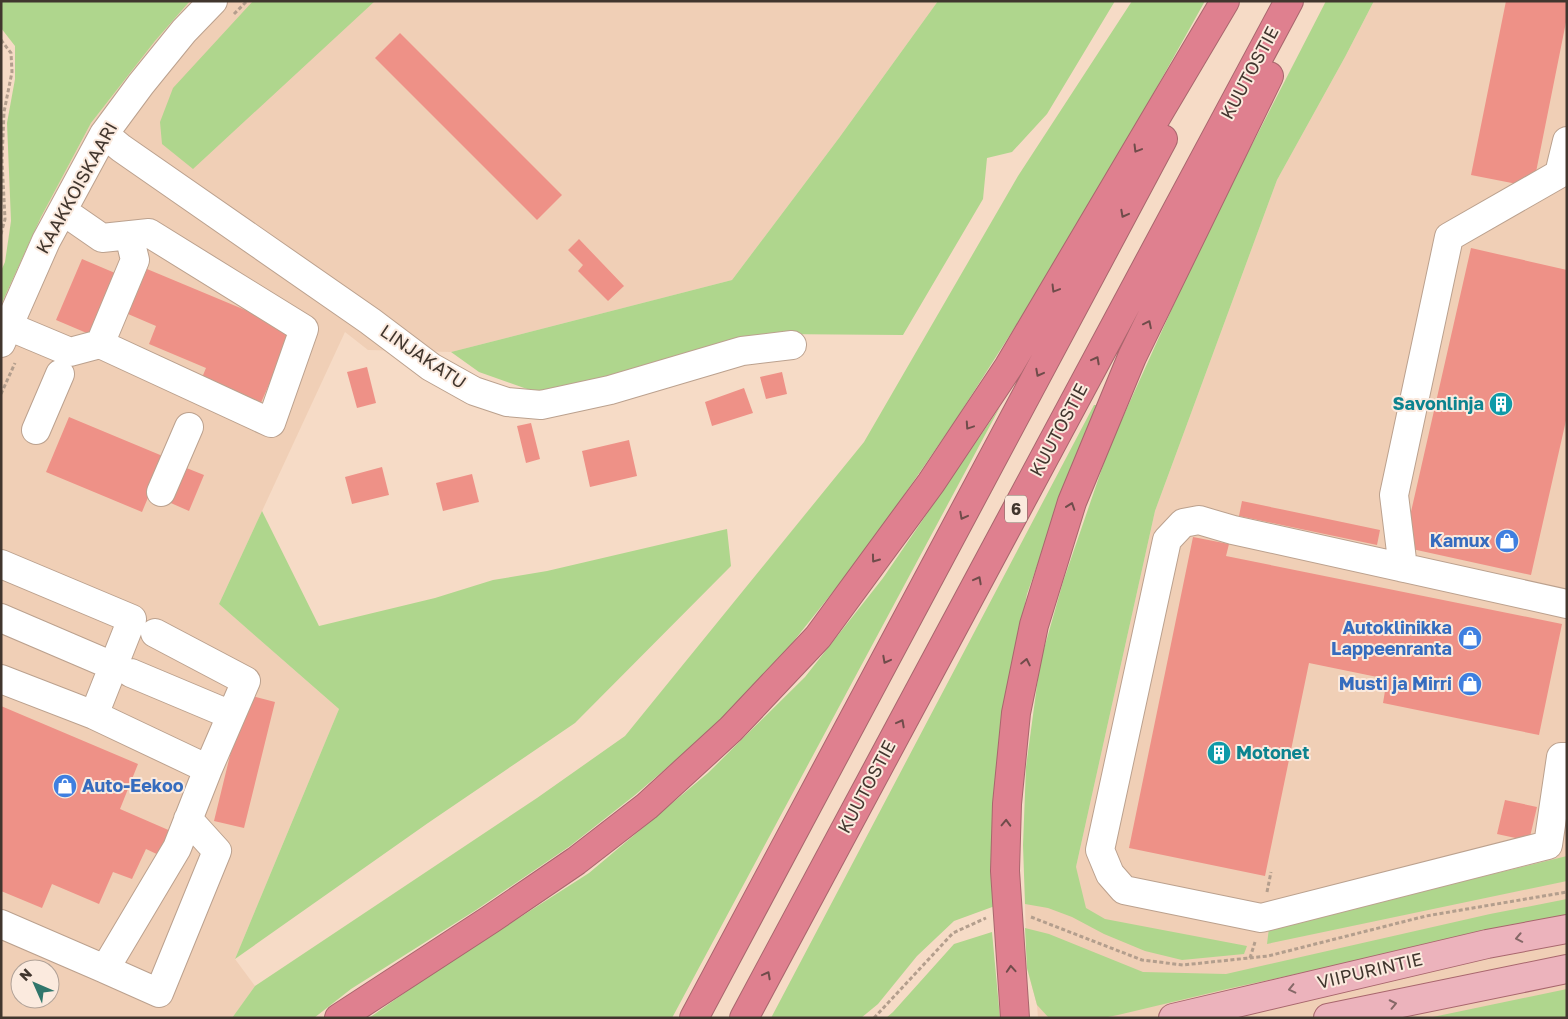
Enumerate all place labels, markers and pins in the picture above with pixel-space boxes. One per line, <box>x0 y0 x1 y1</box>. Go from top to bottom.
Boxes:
building icon: Savonlinja <box>1488 391 1514 417</box>
place label: Savonlinja <box>1392 392 1484 414</box>
shop icon: Kamux <box>1494 528 1520 554</box>
place label: Kamux <box>1430 529 1491 551</box>
place label: Autoklinikka Lappeenranta <box>1331 616 1452 659</box>
shop icon: Autoklinikka Lappeenranta <box>1457 625 1483 651</box>
shop icon: Musti ja Mirri <box>1457 671 1483 697</box>
place label: Musti ja Mirri <box>1339 672 1452 694</box>
building icon: Motonet <box>1206 740 1232 766</box>
place label: Motonet <box>1236 741 1309 763</box>
shop icon: Auto-Eekoo <box>52 773 78 799</box>
place label: Auto-Eekoo <box>82 774 184 796</box>

